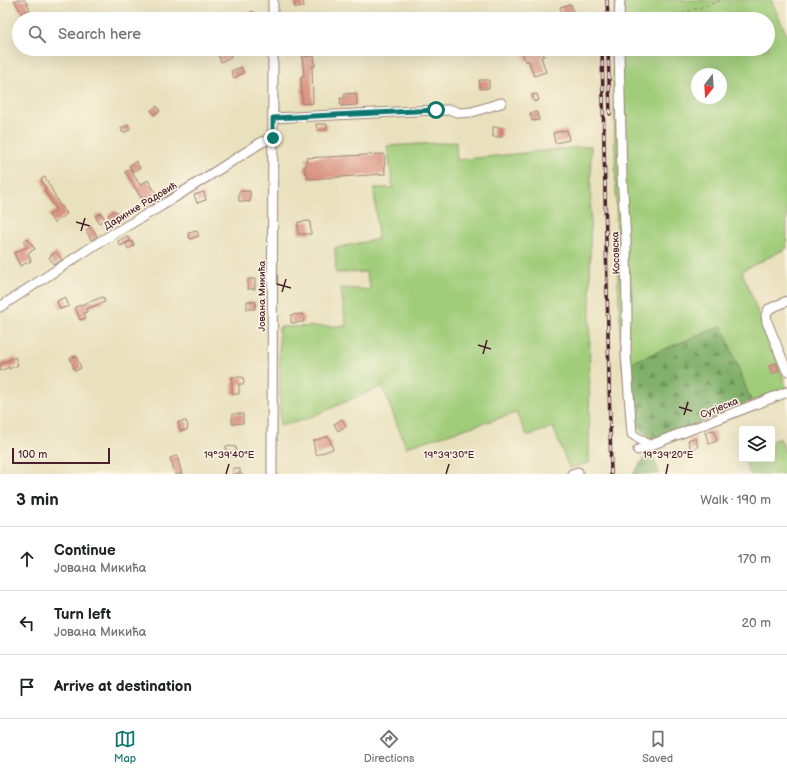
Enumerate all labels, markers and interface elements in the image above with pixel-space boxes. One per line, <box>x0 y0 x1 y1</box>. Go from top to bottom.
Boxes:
search box <box>12 12 775 56</box>
icon: search <box>26 23 48 45</box>
text: Search here <box>58 25 141 44</box>
north arrow <box>691 68 727 104</box>
route start <box>427 101 445 119</box>
route end <box>264 129 282 147</box>
street label: Даринке Радовић <box>102 179 179 232</box>
street label: Косовска <box>609 231 623 275</box>
street label: Јована Микића <box>256 260 268 332</box>
street label: Сутјеска <box>699 395 740 421</box>
map controls <box>739 426 775 462</box>
button: layers <box>739 426 775 462</box>
scale bar <box>12 446 110 465</box>
text: 100 m <box>18 448 47 461</box>
text: 19°39'40"E <box>204 449 255 461</box>
text: 19°39'30"E <box>424 449 475 461</box>
text: 19°39'20"E <box>643 449 694 461</box>
text: 3 min <box>16 490 59 510</box>
text: Walk · 190 m <box>700 492 771 508</box>
text: Continue <box>54 541 116 560</box>
icon: ahead <box>16 548 38 570</box>
text: 170 m <box>738 551 771 567</box>
text: Јована Микића <box>54 560 146 576</box>
text: Turn left <box>54 605 111 624</box>
icon: left <box>16 612 38 634</box>
text: 20 m <box>741 615 771 631</box>
text: Јована Микића <box>54 624 146 640</box>
icon: arrive <box>16 676 38 698</box>
text: Arrive at destination <box>54 677 192 696</box>
tab: Map <box>114 728 136 765</box>
tab: Directions <box>364 728 414 765</box>
tab: Saved <box>642 728 673 765</box>

